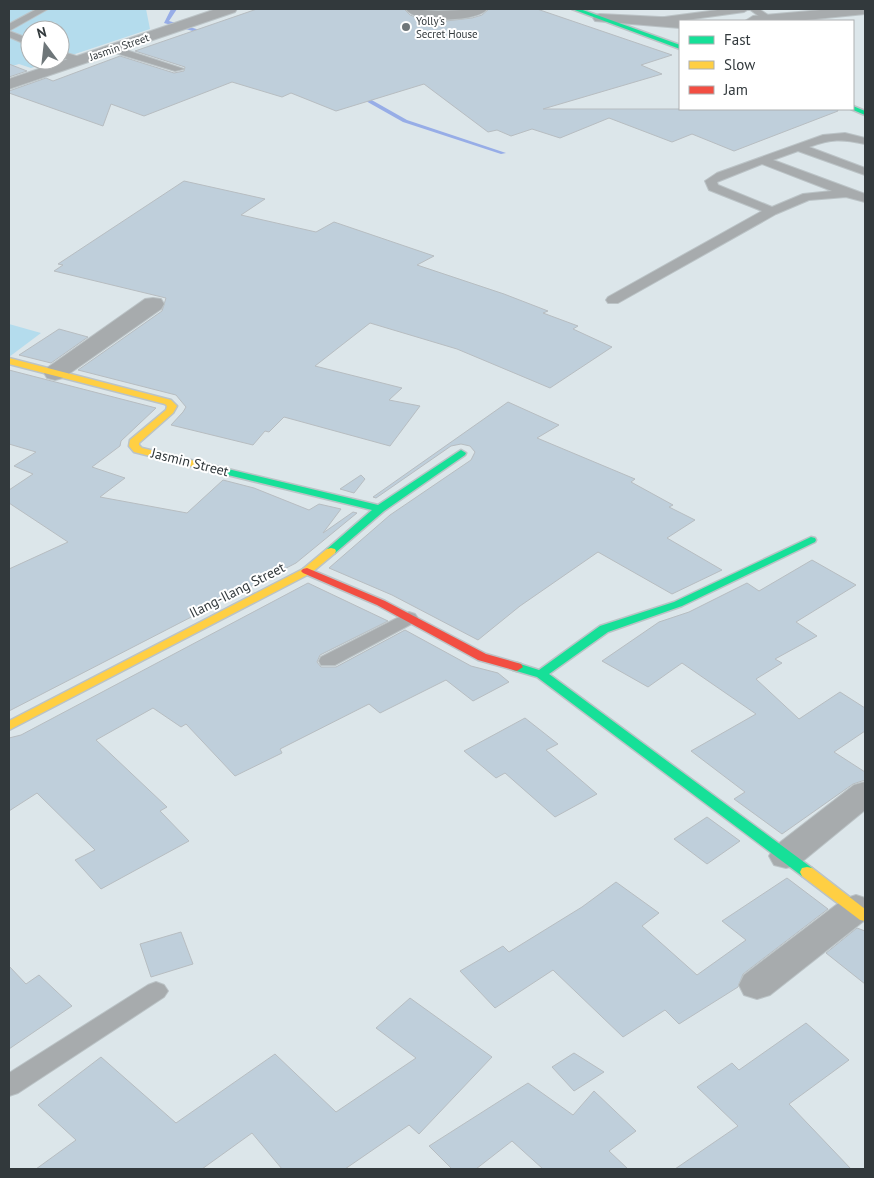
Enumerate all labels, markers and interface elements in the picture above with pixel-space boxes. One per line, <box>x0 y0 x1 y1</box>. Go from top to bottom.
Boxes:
place label: Yolly's Secret House <box>416 14 478 41</box>
north arrow <box>20 20 70 70</box>
legend <box>679 20 854 110</box>
marker: Yolly's Secret House <box>400 21 412 33</box>
text: N <box>35 23 48 42</box>
street label: Jasmin Street <box>86 30 151 64</box>
text: Fast <box>724 30 751 49</box>
text: Slow <box>724 55 755 74</box>
text: Jam <box>723 80 748 99</box>
street label: Jasmin Street <box>148 443 231 480</box>
street label: Ilang-Ilang Street <box>186 558 288 622</box>

